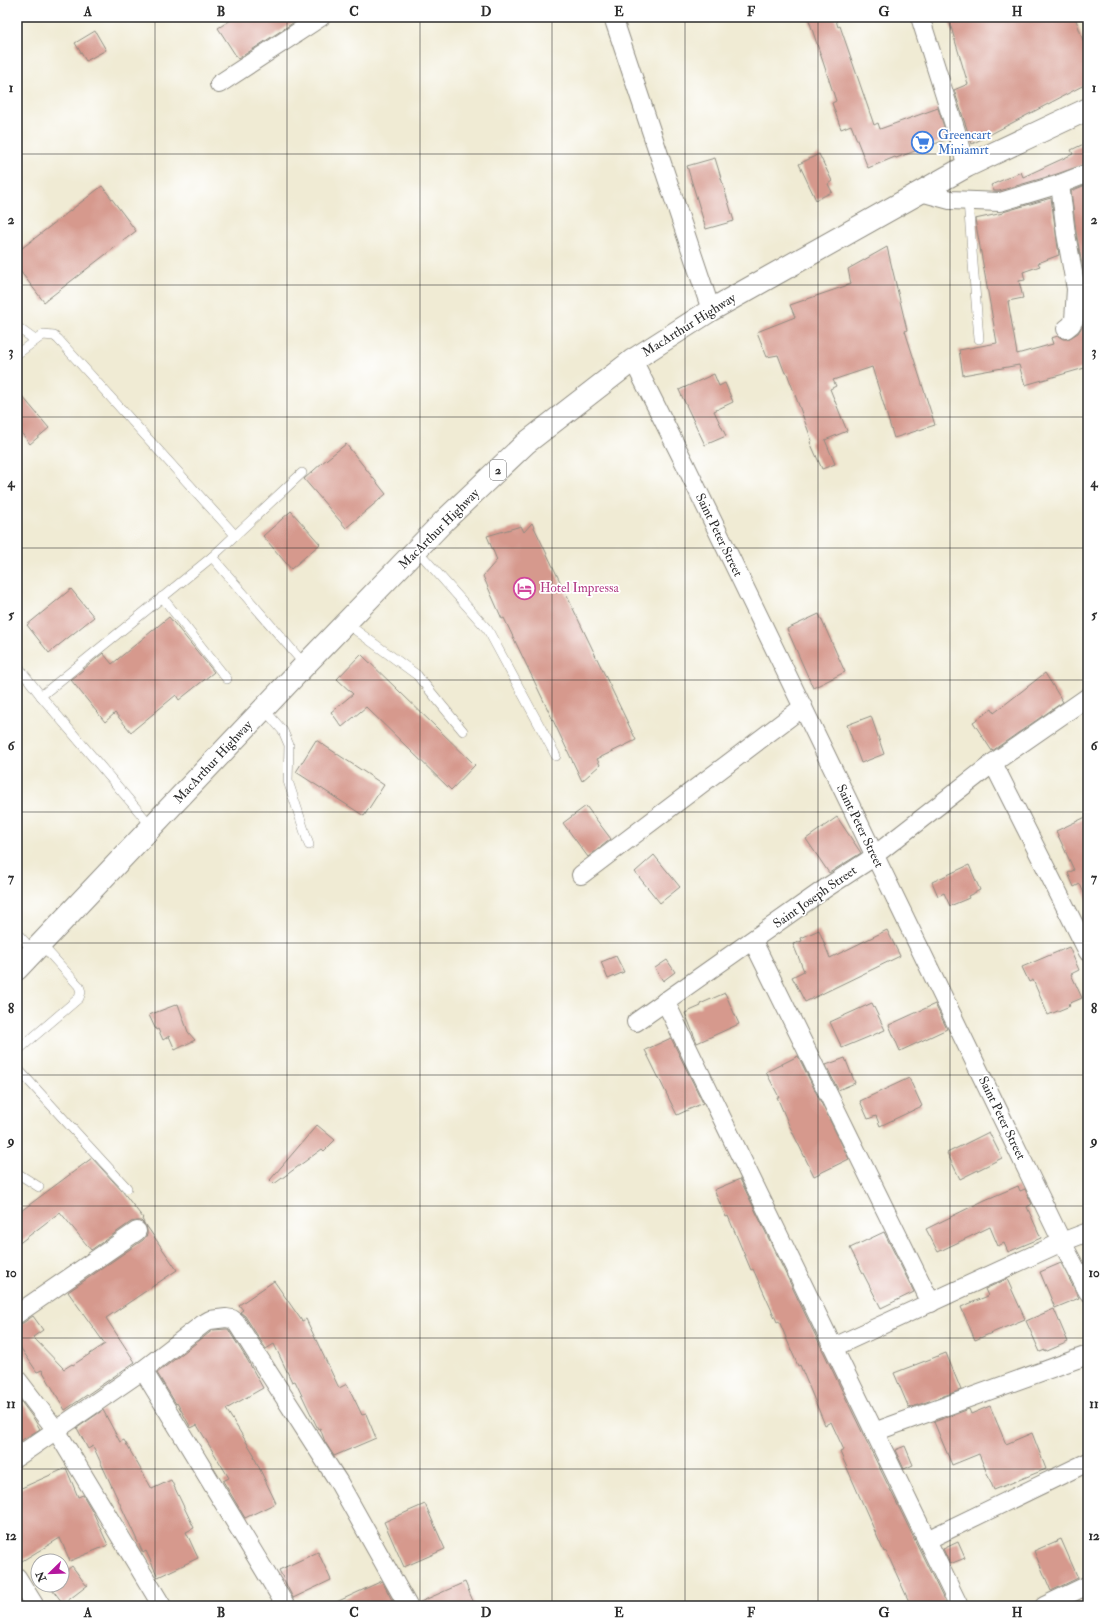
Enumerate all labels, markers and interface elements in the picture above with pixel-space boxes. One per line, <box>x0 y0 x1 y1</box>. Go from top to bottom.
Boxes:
text: A <box>83 4 93 20</box>
text: B <box>217 4 225 20</box>
text: C <box>349 4 359 20</box>
text: D <box>481 4 492 20</box>
text: E <box>614 4 624 20</box>
text: F <box>747 4 756 20</box>
text: G <box>879 4 890 20</box>
text: H <box>1012 4 1023 20</box>
text: 1 <box>9 80 14 96</box>
text: 1 <box>1092 80 1097 96</box>
place label: Greencart Miniamrt <box>938 127 991 158</box>
supermarket icon: Greencart Miniamrt <box>909 129 935 155</box>
text: 2 <box>8 212 15 228</box>
text: 2 <box>1091 212 1098 228</box>
street label: MacArthur Highway <box>639 290 740 361</box>
text: 3 <box>9 344 14 360</box>
text: 3 <box>1092 344 1097 360</box>
road number: 2 <box>490 460 506 480</box>
text: 4 <box>6 475 15 491</box>
text: 4 <box>1089 475 1098 491</box>
street label: MacArthur Highway <box>395 485 484 573</box>
street label: Saint Peter Street <box>692 491 746 579</box>
hotel icon: Hotel Impressa <box>511 575 537 601</box>
place label: Hotel Impressa <box>540 580 619 597</box>
text: 5 <box>8 607 14 623</box>
text: 5 <box>1091 607 1097 623</box>
street label: MacArthur Highway <box>170 717 256 807</box>
text: 6 <box>8 738 16 754</box>
text: 6 <box>1091 738 1099 754</box>
street label: Saint Peter Street <box>833 782 887 870</box>
street label: Saint Joseph Street <box>770 862 860 933</box>
text: 7 <box>8 870 15 886</box>
text: 7 <box>1091 870 1098 886</box>
text: 8 <box>8 1001 14 1017</box>
text: 8 <box>1091 1001 1097 1017</box>
street label: Saint Peter Street <box>975 1074 1029 1162</box>
text: 9 <box>6 1133 15 1149</box>
text: 9 <box>1089 1133 1098 1149</box>
text: 10 <box>5 1265 17 1281</box>
text: 10 <box>1088 1265 1100 1281</box>
text: 11 <box>6 1396 16 1412</box>
text: 11 <box>1089 1396 1099 1412</box>
text: 12 <box>5 1528 17 1544</box>
text: 12 <box>1088 1528 1100 1544</box>
north arrow <box>30 1553 70 1593</box>
text: N <box>33 1569 50 1585</box>
text: A <box>83 1605 93 1621</box>
text: B <box>217 1605 225 1621</box>
text: C <box>349 1605 359 1621</box>
text: D <box>481 1605 492 1621</box>
text: E <box>614 1605 624 1621</box>
text: F <box>747 1605 756 1621</box>
text: G <box>879 1605 890 1621</box>
text: H <box>1012 1605 1023 1621</box>

